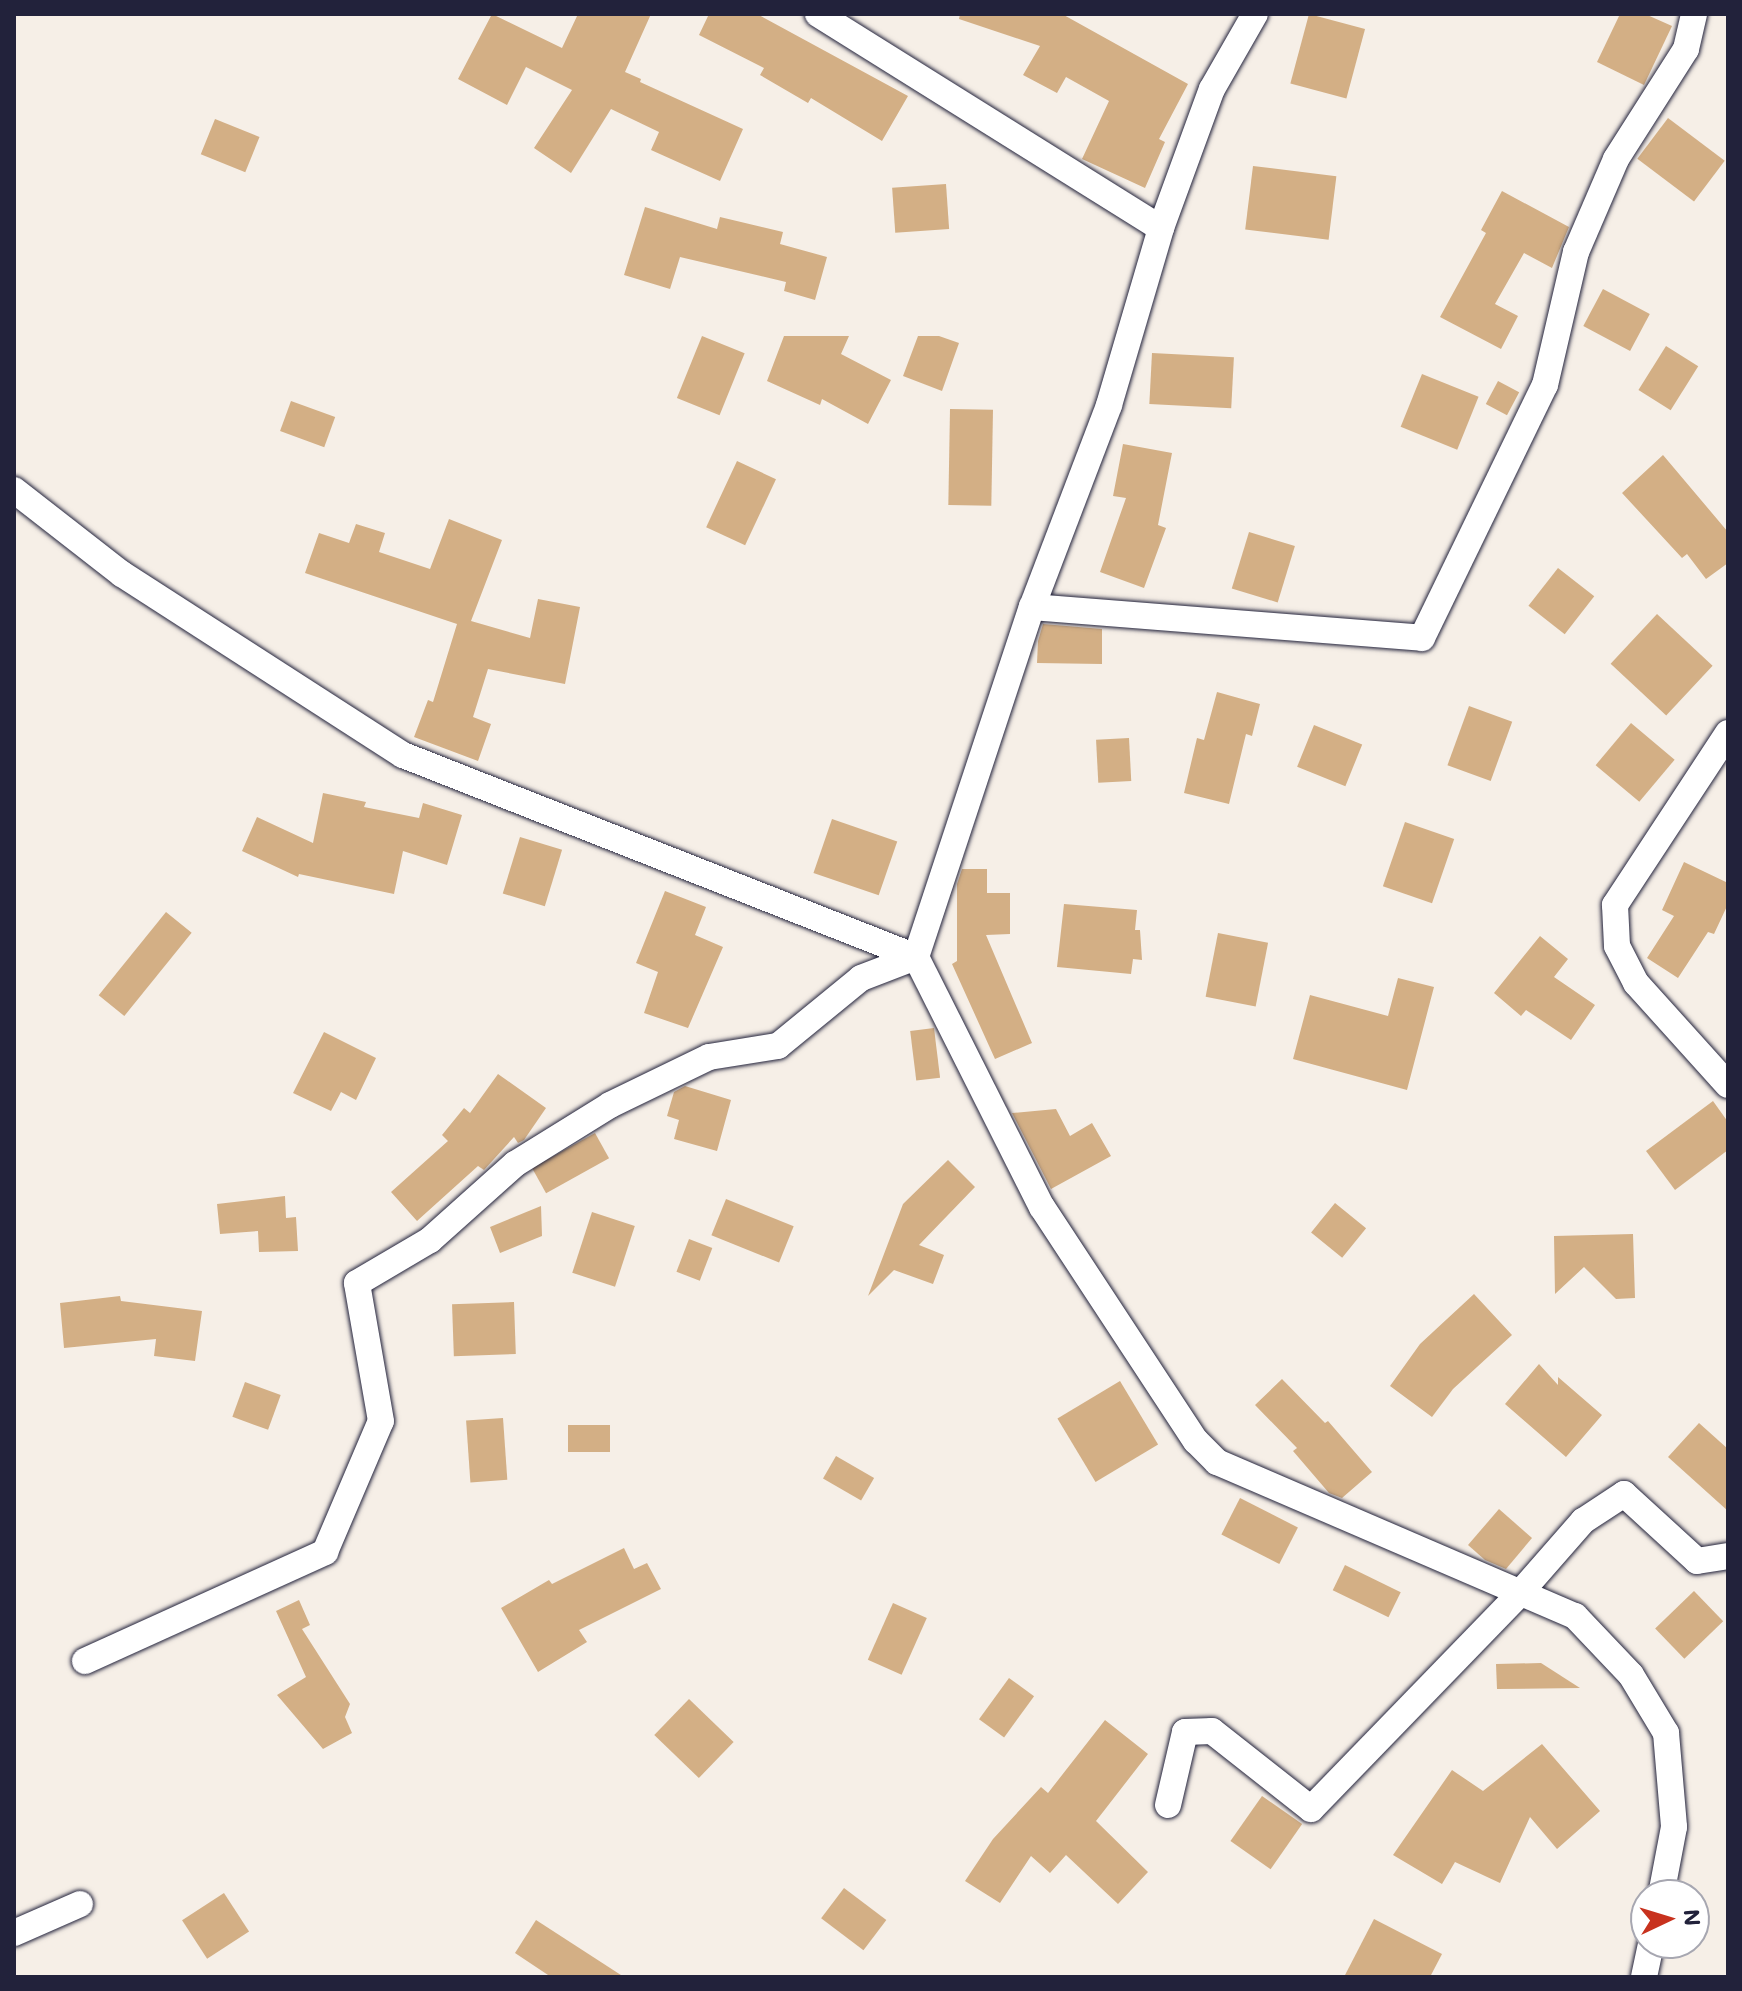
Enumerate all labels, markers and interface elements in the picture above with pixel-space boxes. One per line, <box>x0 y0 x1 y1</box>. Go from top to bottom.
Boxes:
north arrow <box>1630 1879 1710 1959</box>
text: N <box>1677 1908 1707 1927</box>

